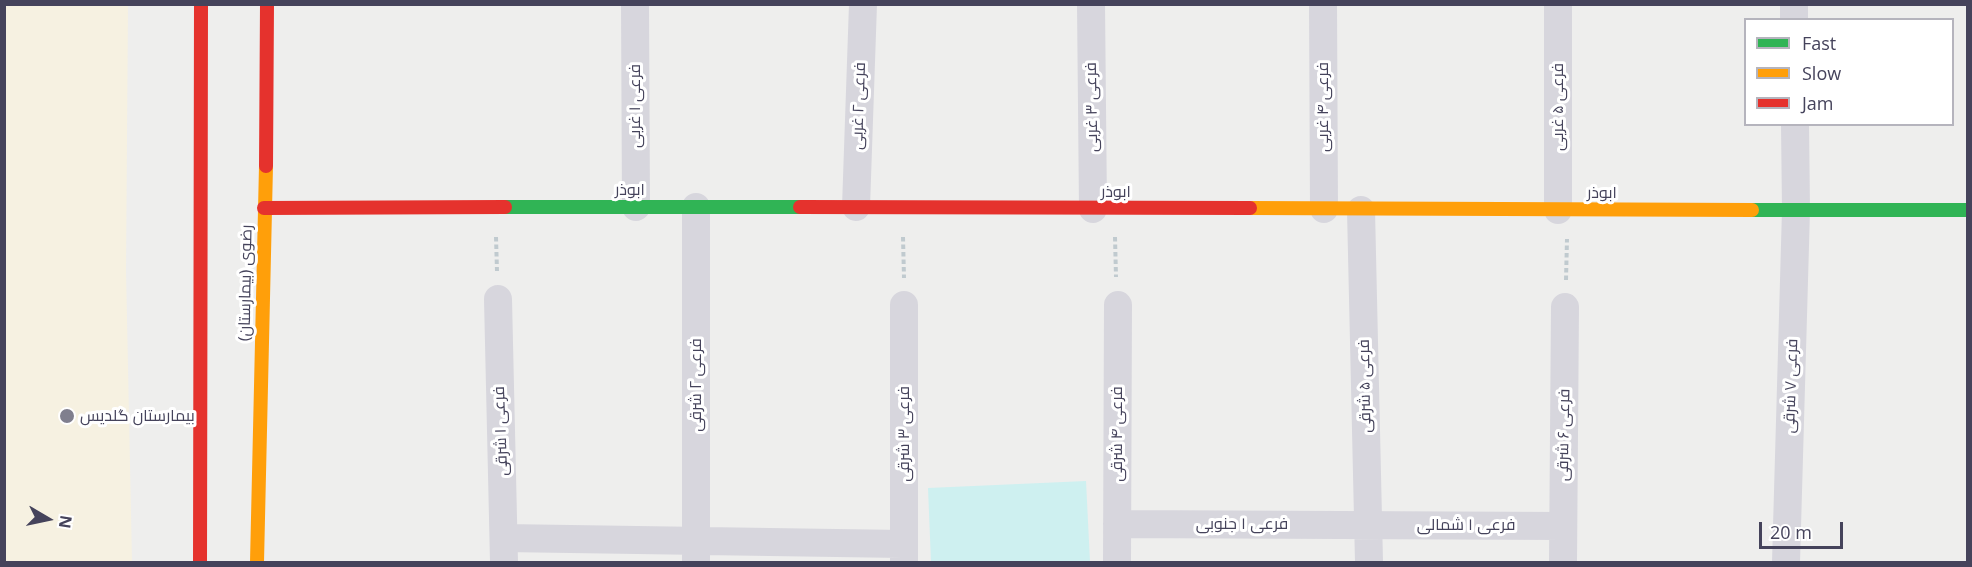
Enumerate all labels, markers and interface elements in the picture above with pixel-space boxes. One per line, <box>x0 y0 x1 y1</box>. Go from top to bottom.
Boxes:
legend <box>1744 18 1954 126</box>
text: Fast <box>1802 31 1836 55</box>
text: Slow <box>1802 61 1841 85</box>
street label: فرعی ۲ غربی <box>848 62 870 150</box>
street label: فرعی ۳ غربی <box>1082 62 1102 152</box>
street label: فرعی ۴ غربی <box>1313 62 1333 152</box>
street label: فرعی ۵ غربی <box>1548 63 1568 151</box>
street label: فرعی ۱ غربی <box>625 64 645 148</box>
text: Jam <box>1802 91 1834 115</box>
street label: ابوذر <box>615 180 645 200</box>
street label: ابوذر <box>1101 182 1131 202</box>
street label: ابوذر <box>1587 183 1617 203</box>
street label: رضوی (بیمارستان) <box>235 225 257 341</box>
street label: فرعی ۲ شرقی <box>686 338 706 432</box>
street label: فرعی ۷ شرقی <box>1780 338 1802 434</box>
street label: فرعی ۵ شرقی <box>1355 339 1375 433</box>
street label: فرعی ۱ شرقی <box>490 386 512 476</box>
street label: فرعی ۳ شرقی <box>894 386 914 482</box>
street label: فرعی ۴ شرقی <box>1107 386 1127 482</box>
street label: فرعی ۶ شرقی <box>1554 389 1574 481</box>
place label: بیمارستان گلدیس <box>80 406 195 426</box>
marker: بیمارستان گلدیس <box>58 407 76 425</box>
north arrow <box>18 489 78 549</box>
scale bar <box>1762 510 1846 548</box>
text: N <box>54 514 78 530</box>
street label: فرعی ۱ جنوبی <box>1196 514 1288 534</box>
street label: فرعی ۱ شمالی <box>1417 515 1515 535</box>
text: 20 m <box>1770 520 1812 544</box>

